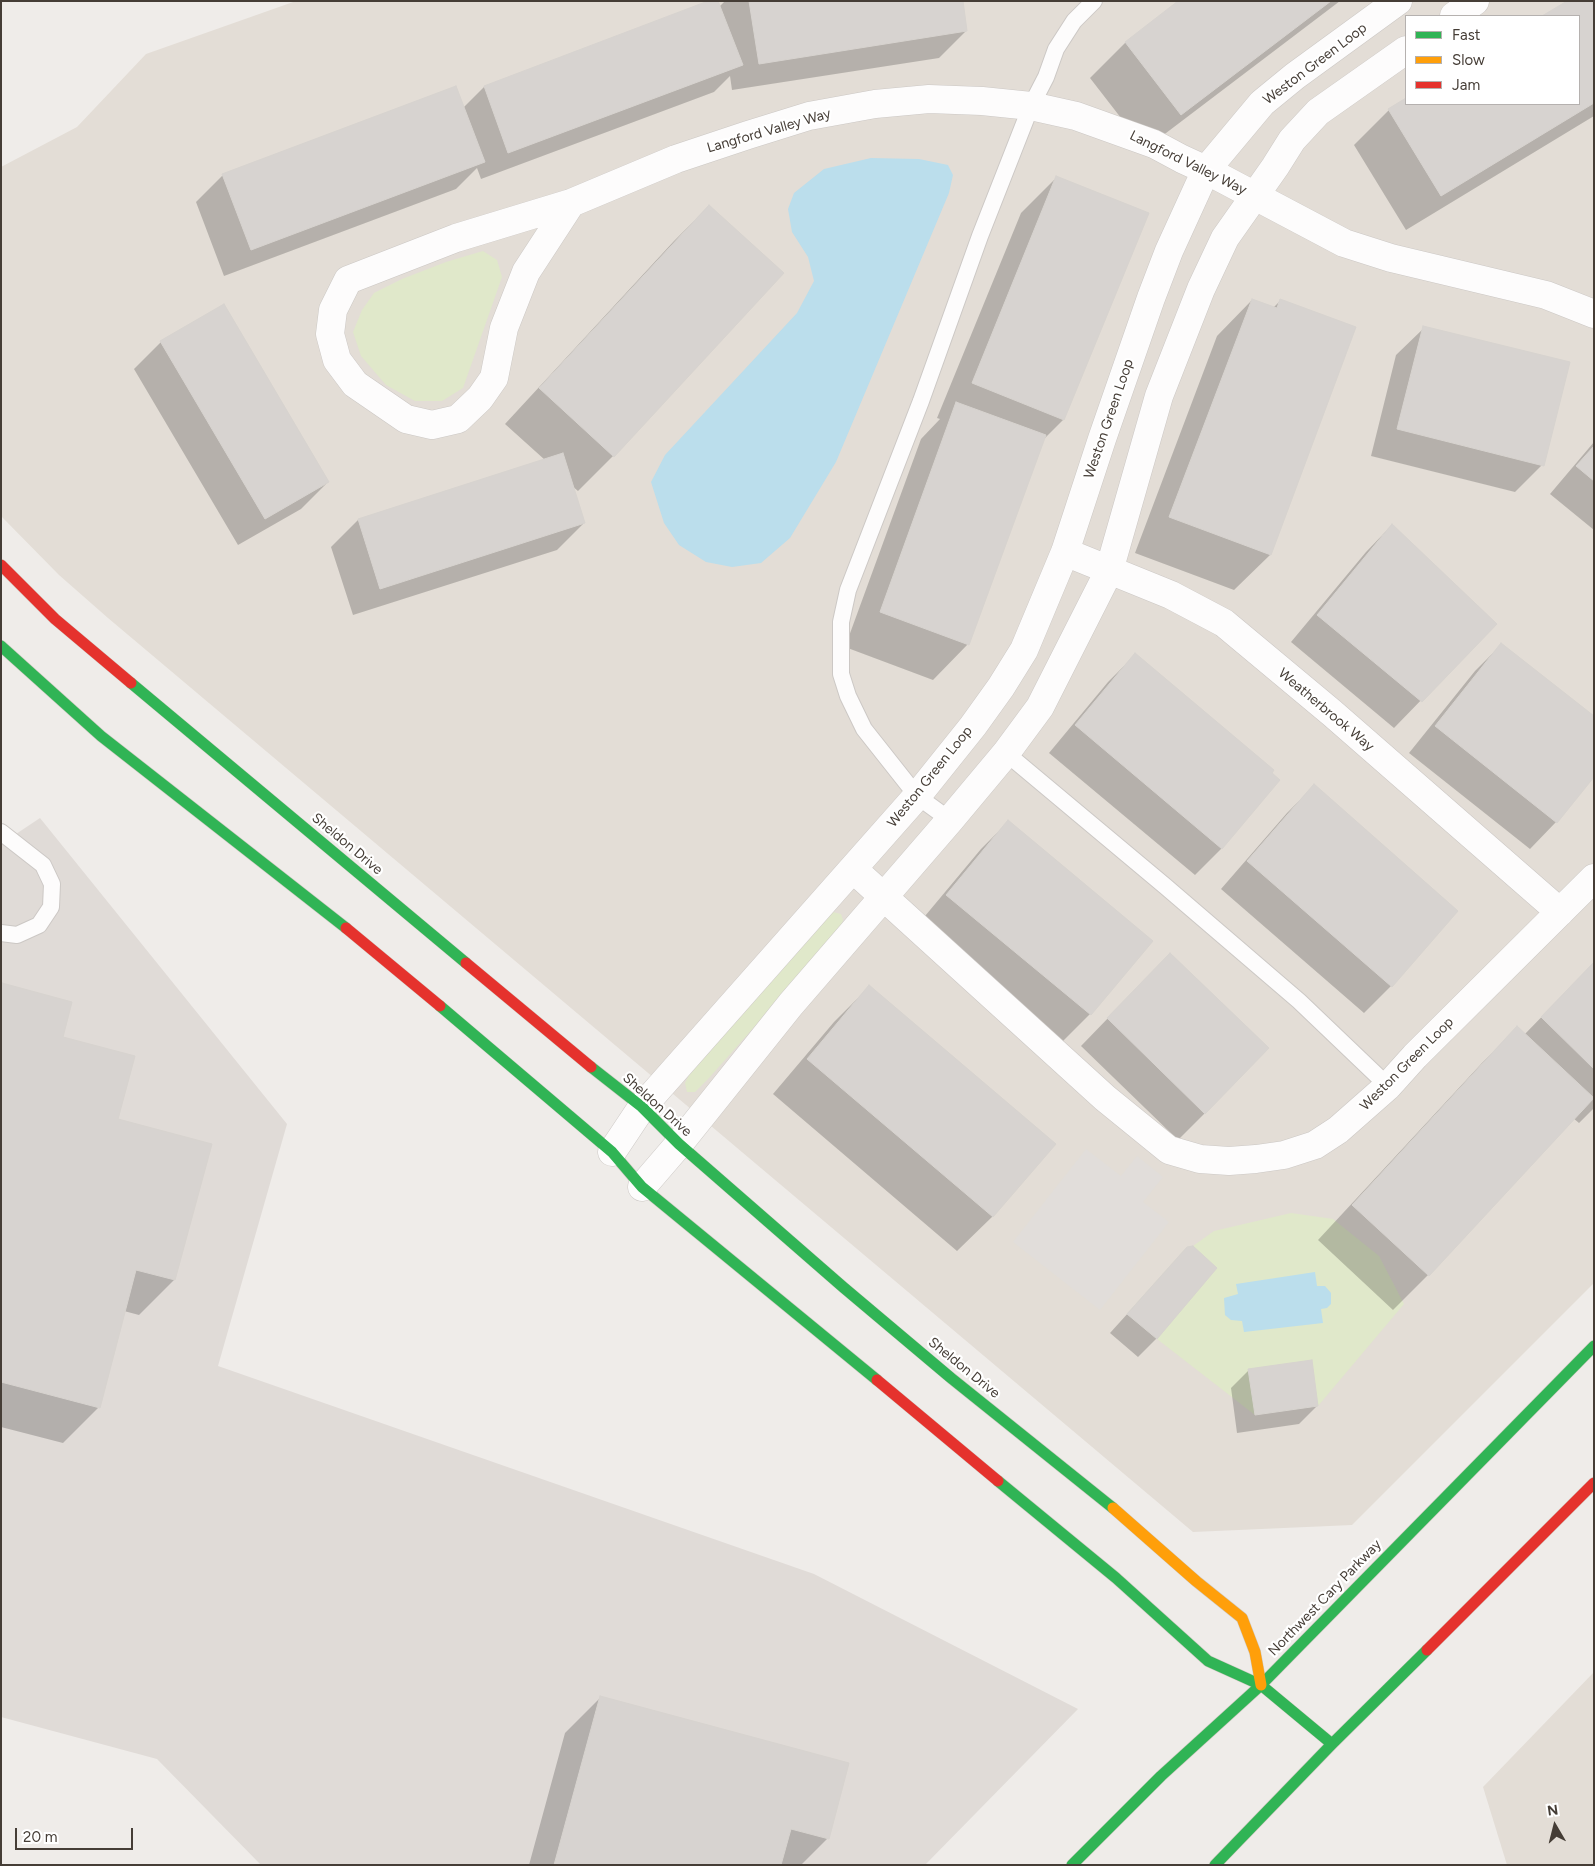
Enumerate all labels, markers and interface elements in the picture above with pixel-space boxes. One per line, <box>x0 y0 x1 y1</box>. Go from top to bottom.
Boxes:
legend <box>1405 15 1580 105</box>
street label: Weston Green Loop <box>1260 20 1370 108</box>
text: Fast <box>1452 26 1480 44</box>
text: Slow <box>1452 51 1485 69</box>
text: Jam <box>1452 76 1480 94</box>
street label: Langford Valley Way <box>705 105 833 157</box>
street label: Langford Valley Way <box>1127 127 1249 199</box>
street label: Weston Green Loop <box>1081 357 1137 481</box>
street label: Weatherbrook Way <box>1275 665 1377 755</box>
street label: Weston Green Loop <box>884 723 976 831</box>
street label: Sheldon Drive <box>308 810 386 878</box>
street label: Weston Green Loop <box>1357 1014 1457 1114</box>
street label: Sheldon Drive <box>619 1070 695 1140</box>
street label: Sheldon Drive <box>925 1334 1003 1402</box>
street label: Northwest Cary Parkway <box>1265 1536 1385 1660</box>
north arrow <box>1530 1801 1580 1851</box>
text: N <box>1546 1801 1559 1820</box>
scale bar <box>18 1818 135 1850</box>
text: 20 m <box>23 1828 57 1846</box>

